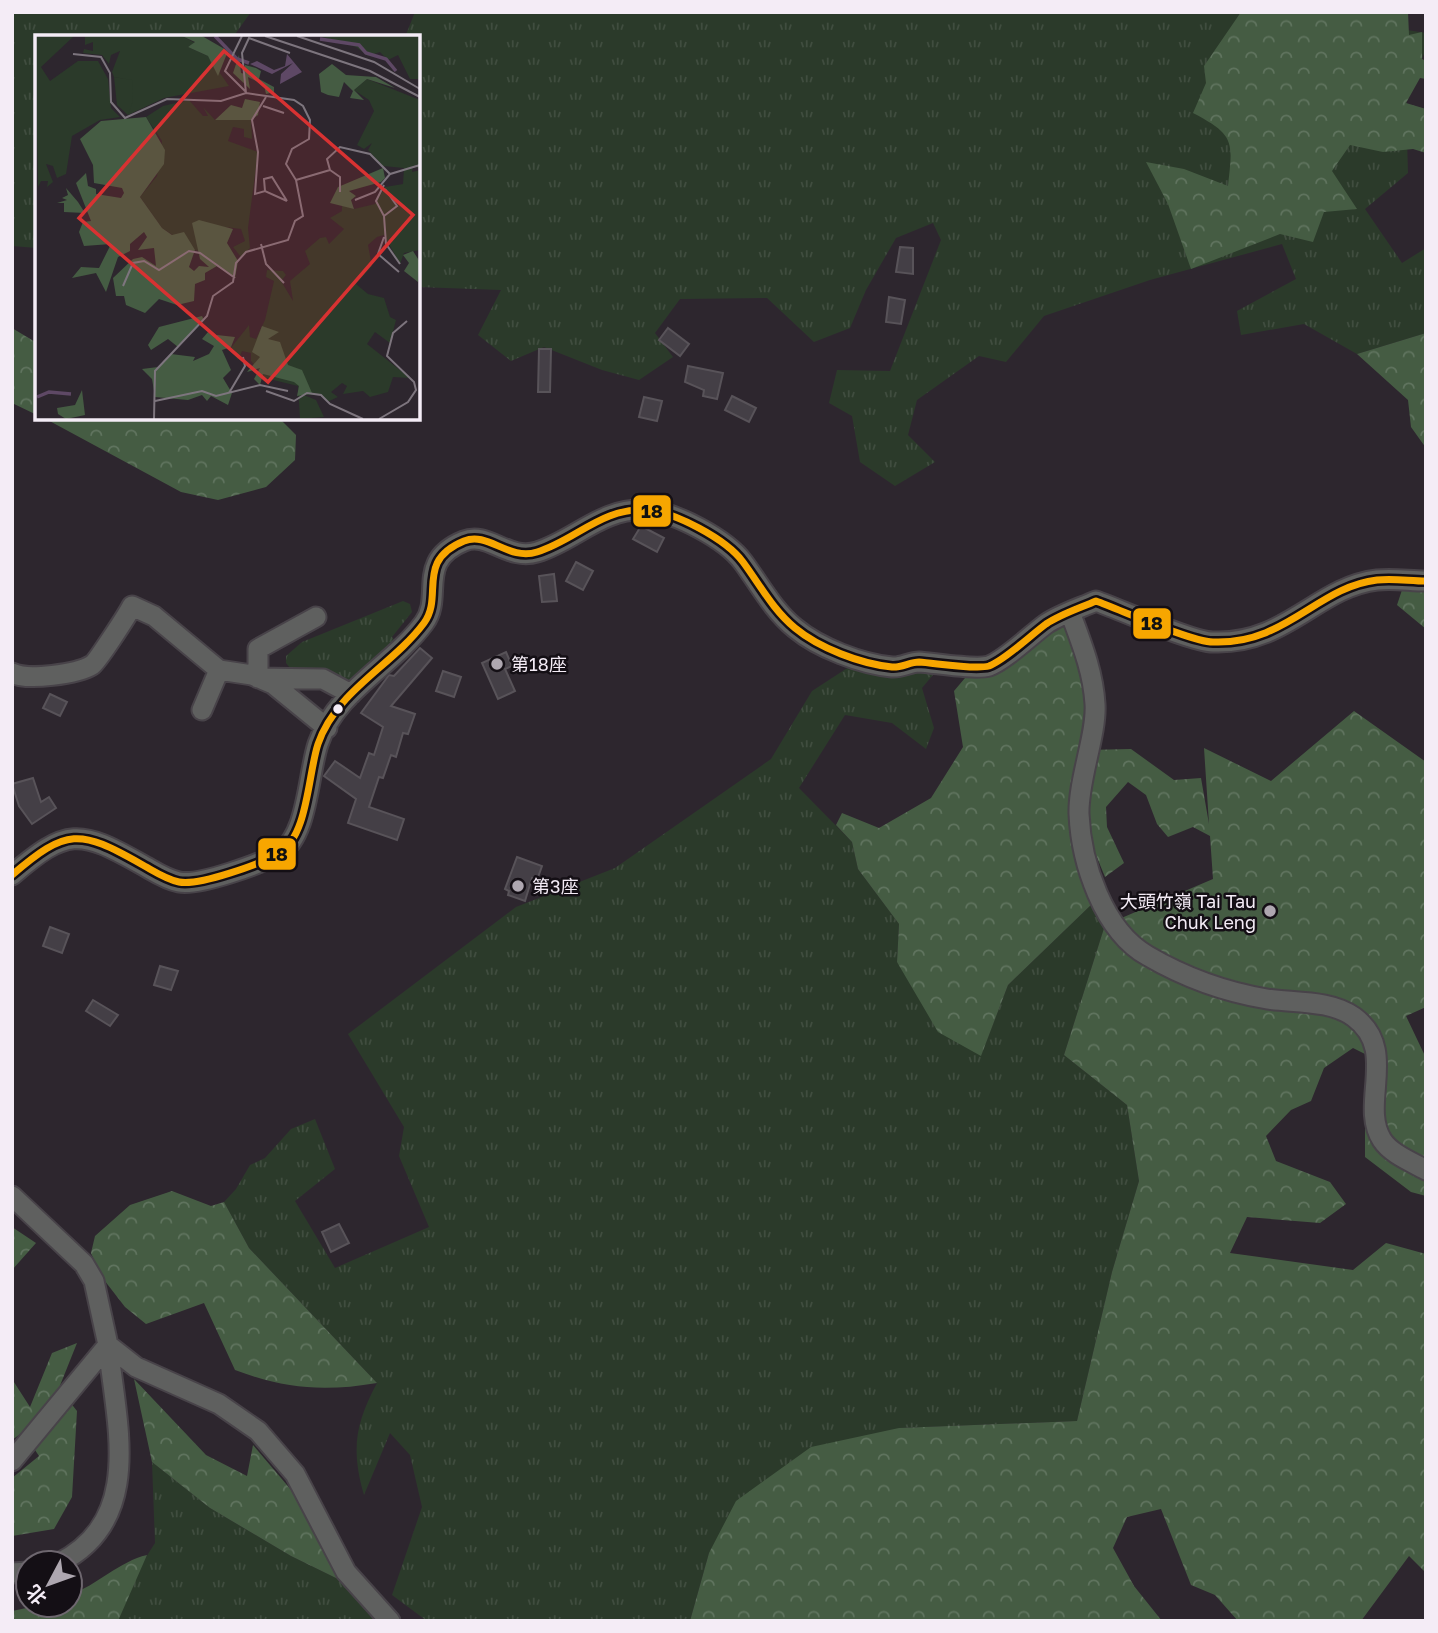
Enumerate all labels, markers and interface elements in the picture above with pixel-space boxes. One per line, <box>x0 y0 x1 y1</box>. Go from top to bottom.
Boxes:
inset map <box>35 35 420 420</box>
line badge: 18 <box>632 494 672 528</box>
text: 18 <box>641 499 663 522</box>
line badge: 18 <box>1132 607 1172 640</box>
text: 18 <box>1141 611 1163 634</box>
place label: 第18座 <box>511 653 567 675</box>
marker: 第18座 <box>489 656 505 672</box>
unlabelled marker <box>331 702 345 716</box>
line badge: 18 <box>257 837 297 871</box>
text: 18 <box>266 842 288 865</box>
place label: 第3座 <box>532 875 579 897</box>
marker: 第3座 <box>510 878 526 894</box>
place label: 大頭竹嶺 Tai Tau Chuk Leng <box>1120 890 1256 933</box>
marker: 大頭竹嶺 Tai Tau Chuk Leng <box>1262 903 1278 919</box>
north arrow <box>14 1549 84 1619</box>
text: 北 <box>21 1581 51 1610</box>

